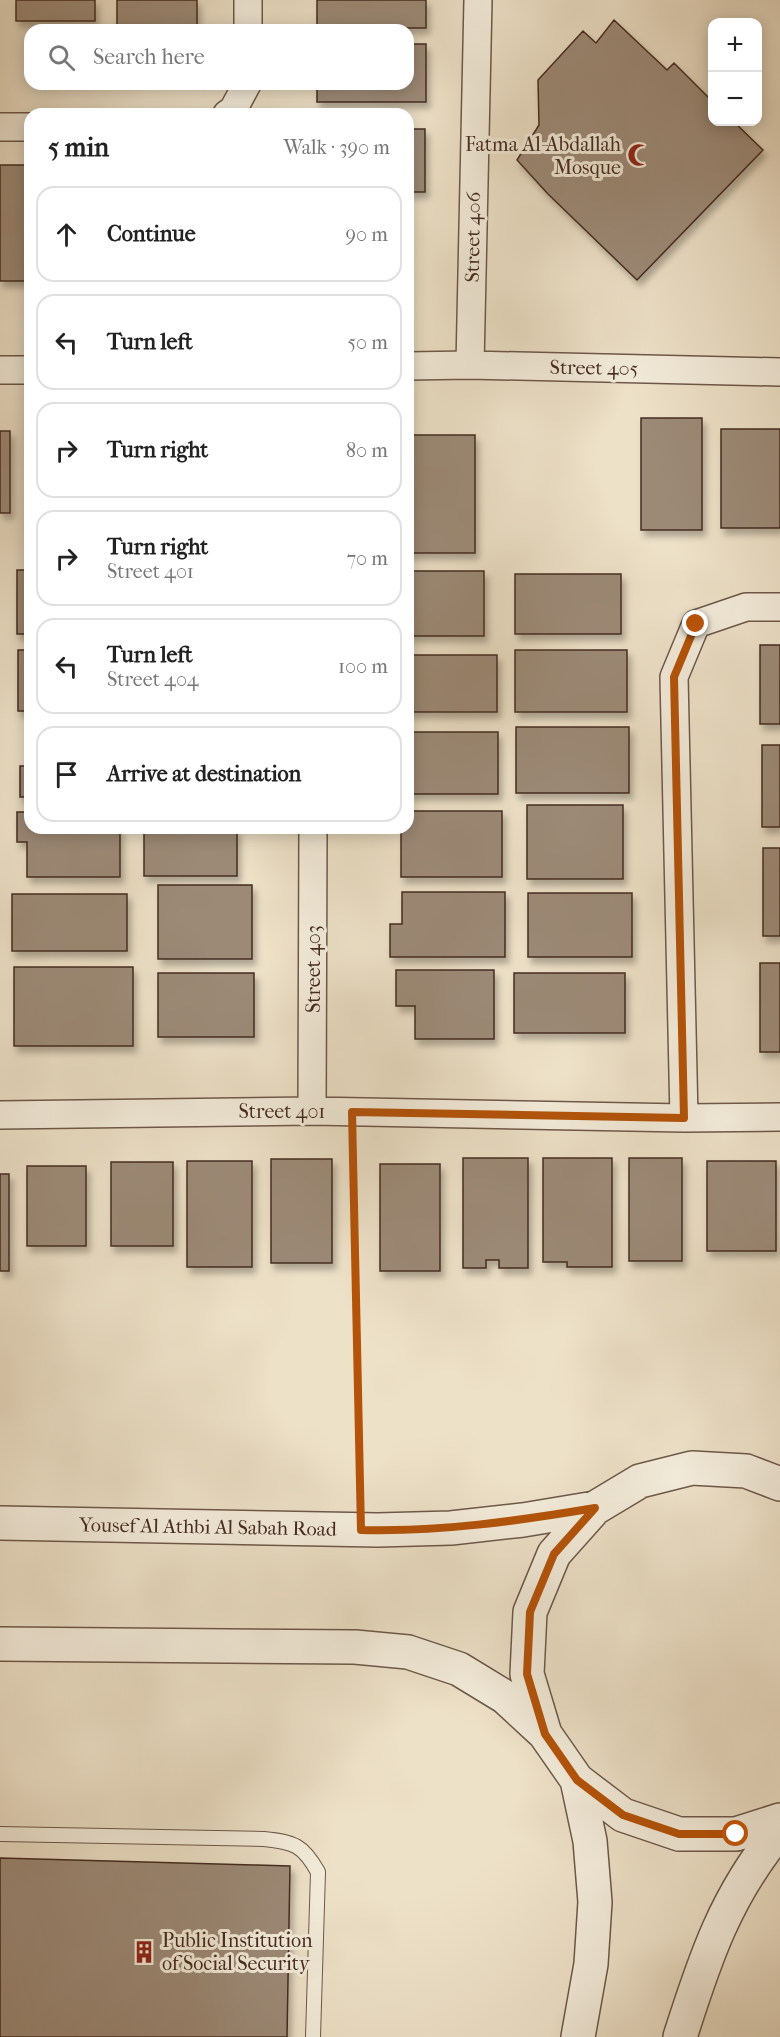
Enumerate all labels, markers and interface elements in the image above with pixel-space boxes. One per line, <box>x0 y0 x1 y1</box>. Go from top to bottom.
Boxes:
map controls <box>708 18 762 126</box>
button: + <box>708 18 762 72</box>
search box <box>24 24 414 90</box>
icon: search <box>45 41 78 74</box>
text: Search here <box>93 44 205 70</box>
button: − <box>708 72 762 126</box>
text: 5 min <box>48 132 109 163</box>
place label: Fatma Al-Abdallah Mosque <box>465 133 622 179</box>
text: Walk · 390 m <box>283 136 390 159</box>
mosque icon: Fatma Al-Abdallah Mosque <box>626 142 652 168</box>
street label: Street 406 <box>461 191 485 283</box>
icon: ahead <box>50 218 83 251</box>
text: Continue <box>107 221 196 247</box>
text: 90 m <box>346 223 388 246</box>
icon: left <box>50 326 83 359</box>
text: Turn left <box>107 329 193 355</box>
text: 50 m <box>347 331 388 354</box>
street label: Street 405 <box>550 356 638 380</box>
icon: right <box>50 434 83 467</box>
text: Turn right <box>107 437 208 463</box>
text: 80 m <box>346 439 388 462</box>
text: Turn right <box>107 534 208 560</box>
icon: right <box>50 542 83 575</box>
text: 70 m <box>346 547 388 570</box>
text: Street 401 <box>107 560 194 583</box>
route end <box>682 610 708 636</box>
text: Turn left <box>107 642 193 668</box>
icon: left <box>50 650 83 683</box>
text: 100 m <box>338 655 388 678</box>
text: Street 404 <box>107 668 199 691</box>
icon: arrive <box>50 758 83 791</box>
text: Arrive at destination <box>107 761 301 787</box>
street label: Street 403 <box>302 925 325 1013</box>
street label: Street 401 <box>239 1100 325 1123</box>
street label: Yousef Al Athbi Al Sabah Road <box>78 1513 338 1541</box>
route start <box>722 1820 748 1846</box>
place label: Public Institution of Social Security <box>162 1929 313 1975</box>
building icon: Public Institution of Social Security <box>131 1939 157 1965</box>

